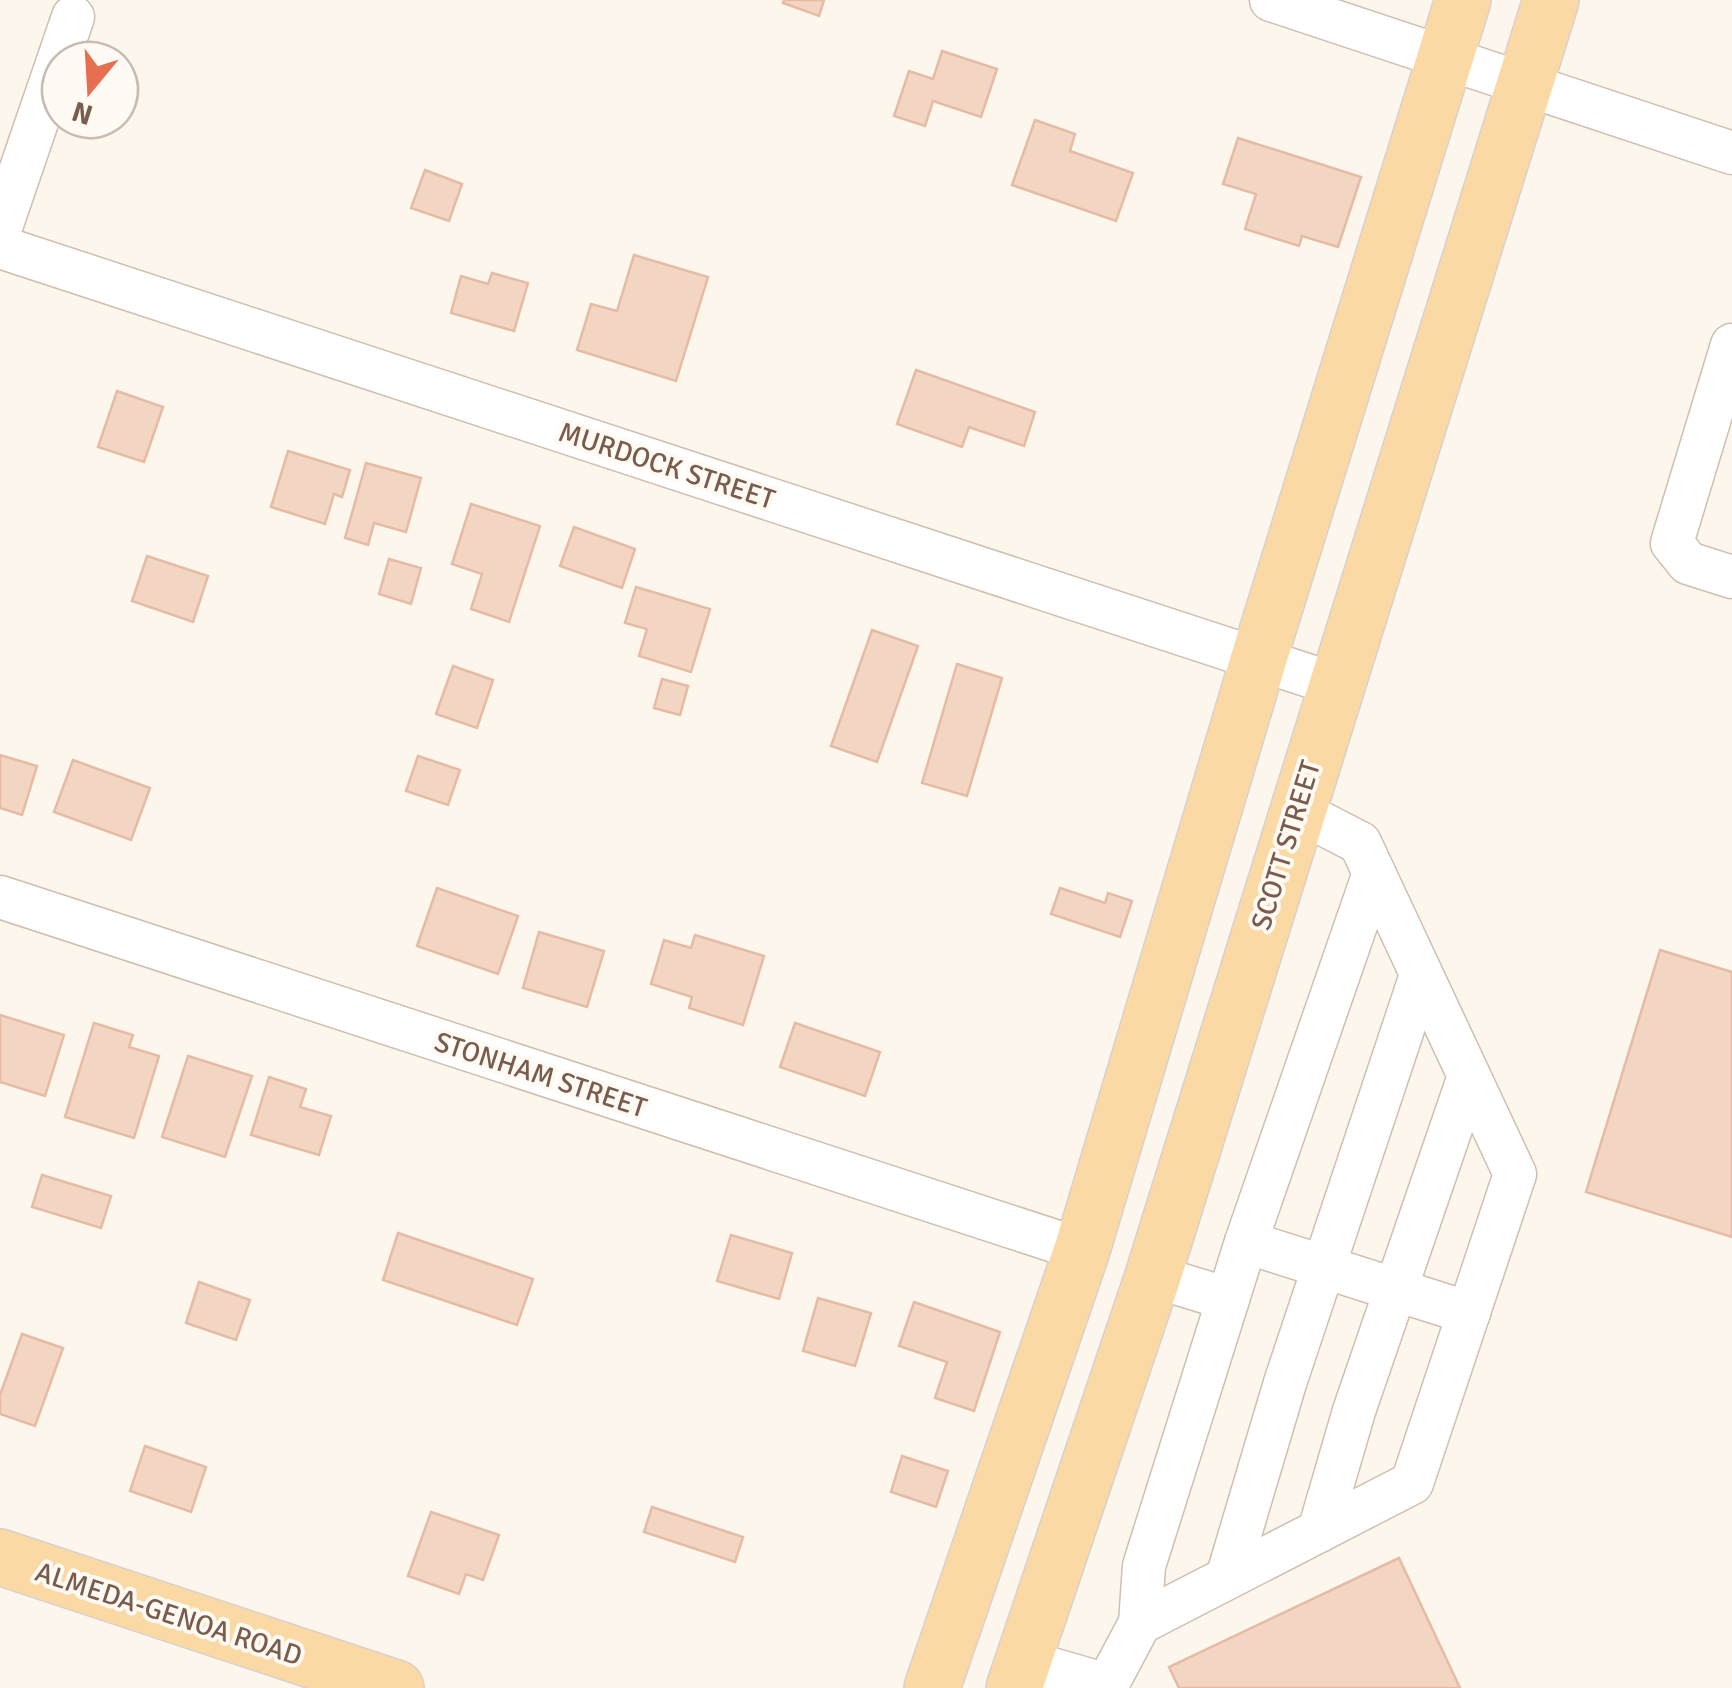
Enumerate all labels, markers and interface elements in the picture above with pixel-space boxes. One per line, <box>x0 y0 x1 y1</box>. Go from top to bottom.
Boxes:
north arrow <box>40 40 140 140</box>
text: N <box>68 94 97 132</box>
street label: MURDOCK STREET <box>554 415 779 517</box>
street label: SCOTT STREET <box>1244 756 1328 934</box>
street label: STONHAM STREET <box>430 1025 651 1125</box>
street label: ALMEDA-GENOA ROAD <box>31 1555 306 1673</box>

